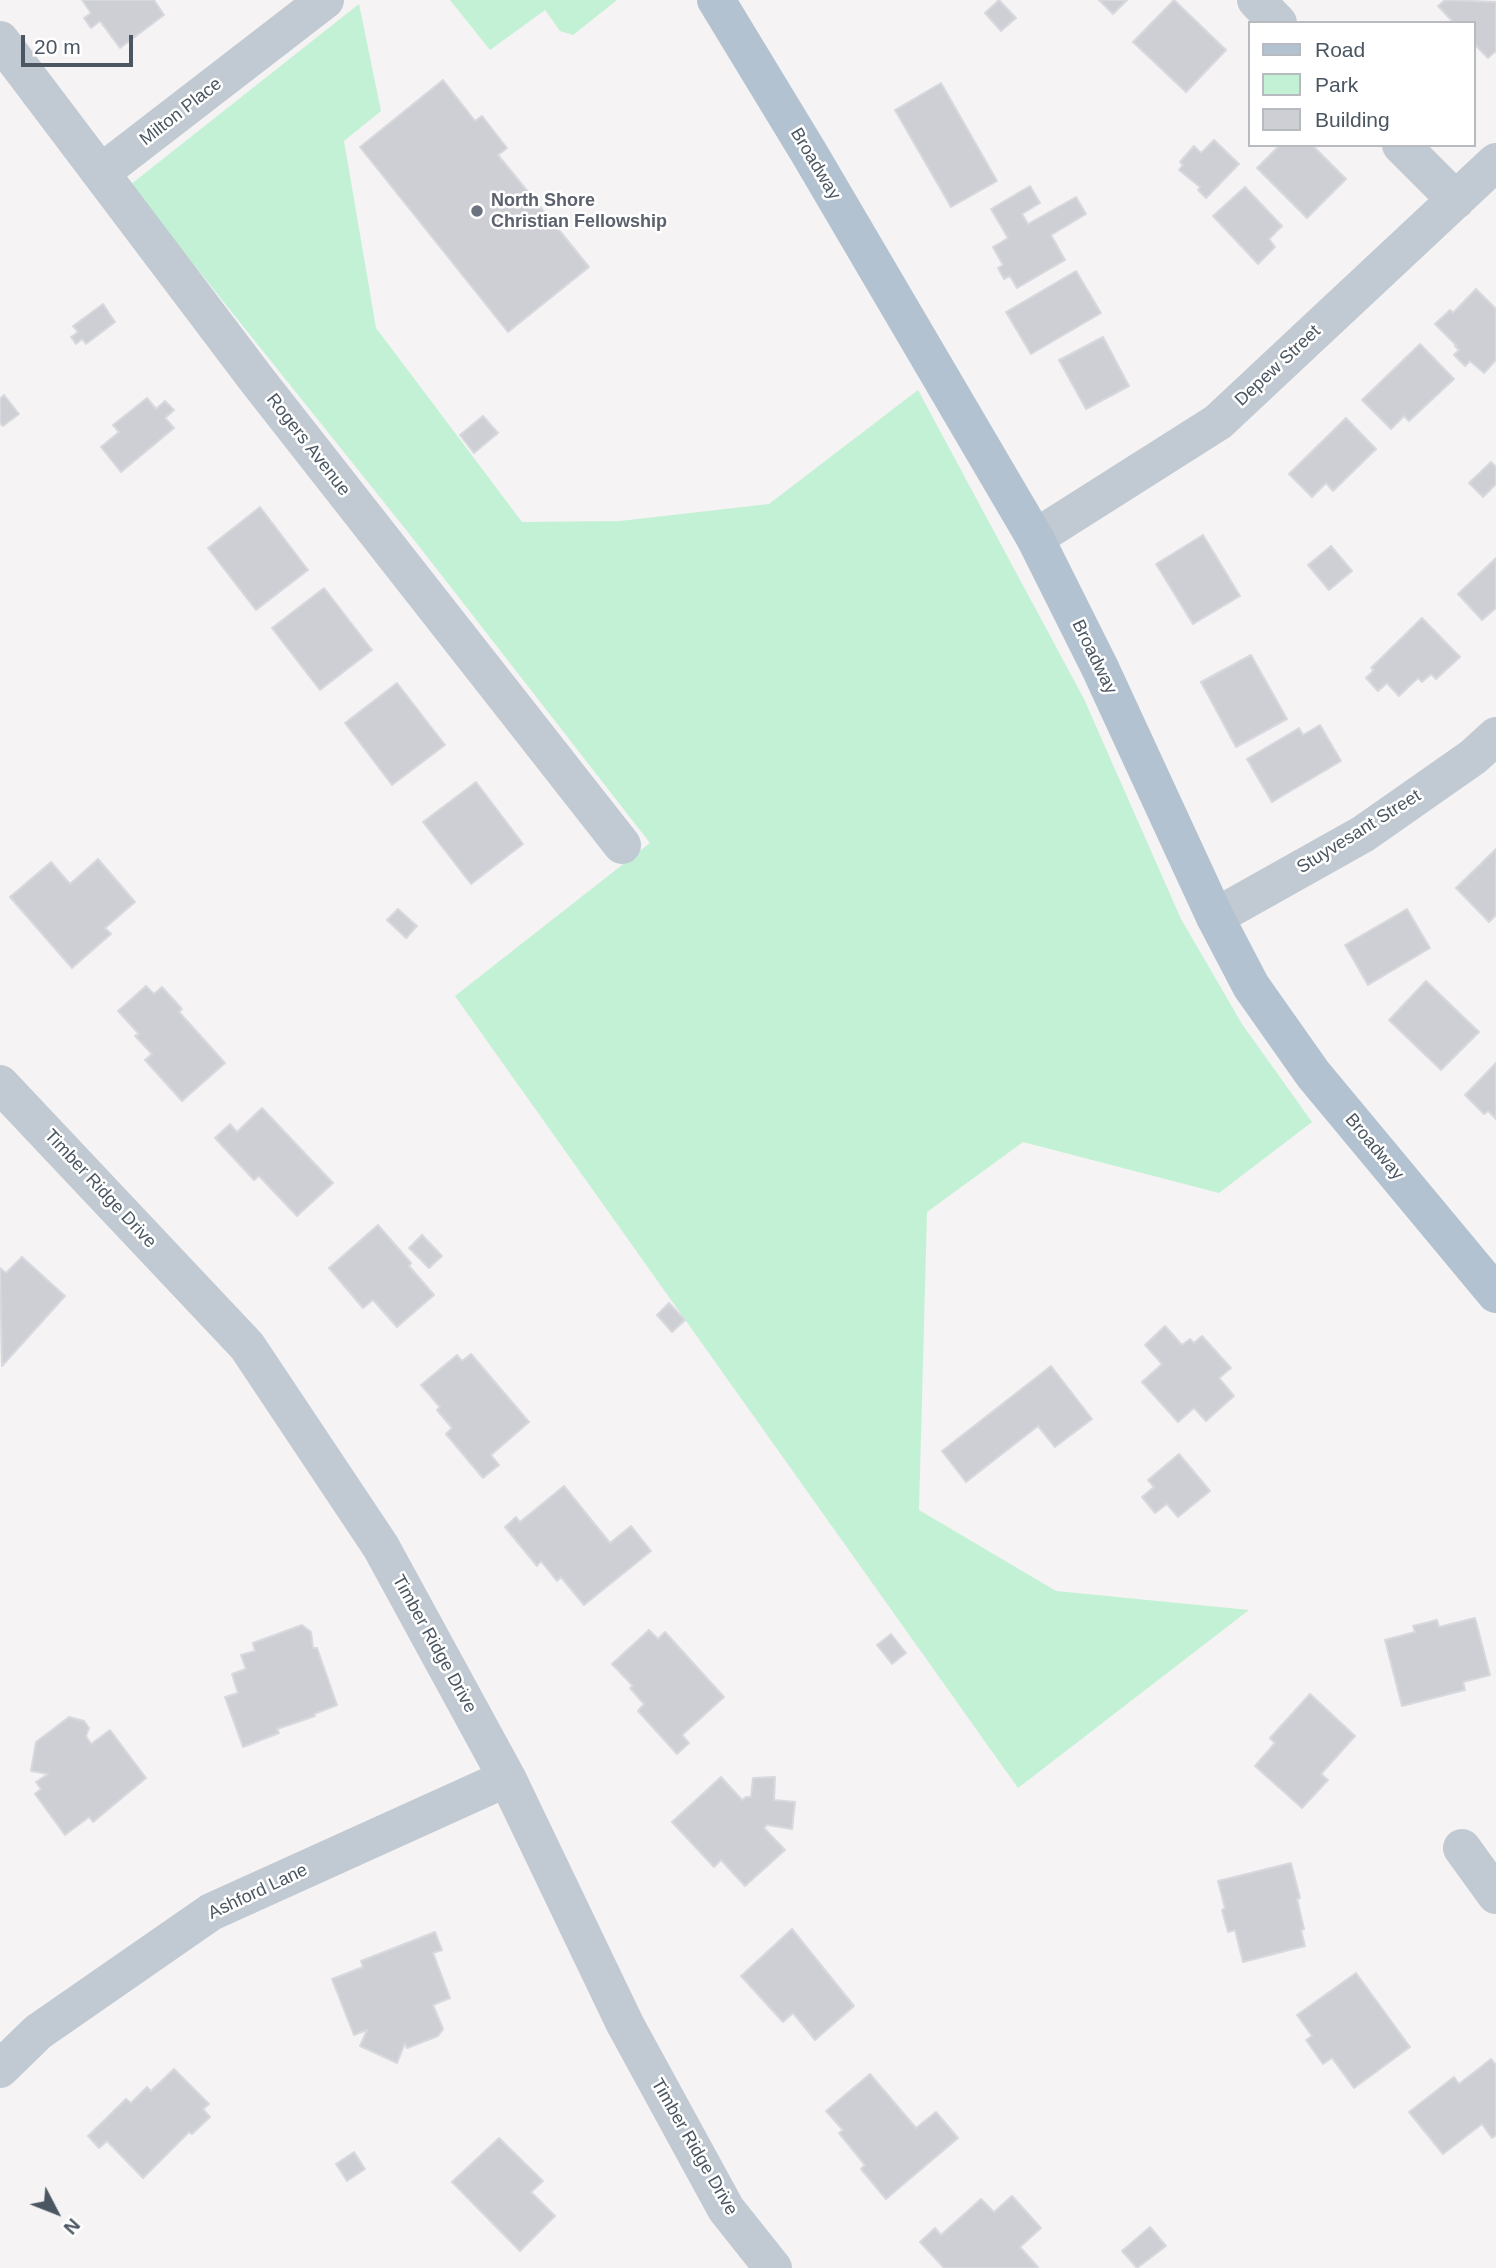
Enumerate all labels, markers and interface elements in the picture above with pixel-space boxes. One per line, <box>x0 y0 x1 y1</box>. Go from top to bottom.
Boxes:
scale bar <box>24 21 136 65</box>
legend <box>1248 21 1475 147</box>
text: 20 m <box>34 35 81 58</box>
text: Road <box>1315 38 1365 61</box>
street label: Milton Place <box>136 73 226 151</box>
text: Park <box>1315 73 1358 96</box>
text: Building <box>1315 108 1390 131</box>
street label: Broadway <box>785 124 845 204</box>
place label: North Shore Christian Fellowship <box>491 190 667 232</box>
marker: North Shore Christian Fellowship <box>469 203 485 219</box>
street label: Depew Street <box>1231 321 1325 411</box>
street label: Rogers Avenue <box>261 390 355 500</box>
street label: Broadway <box>1067 616 1121 698</box>
street label: Stuyvesant Street <box>1293 785 1425 879</box>
street label: Broadway <box>1340 1109 1408 1185</box>
street label: Timber Ridge Drive <box>39 1125 161 1253</box>
street label: Timber Ridge Drive <box>387 1571 481 1717</box>
street label: Ashford Lane <box>205 1860 311 1924</box>
street label: Timber Ridge Drive <box>646 2075 742 2219</box>
north arrow <box>21 2177 91 2247</box>
text: N <box>60 2214 84 2239</box>

